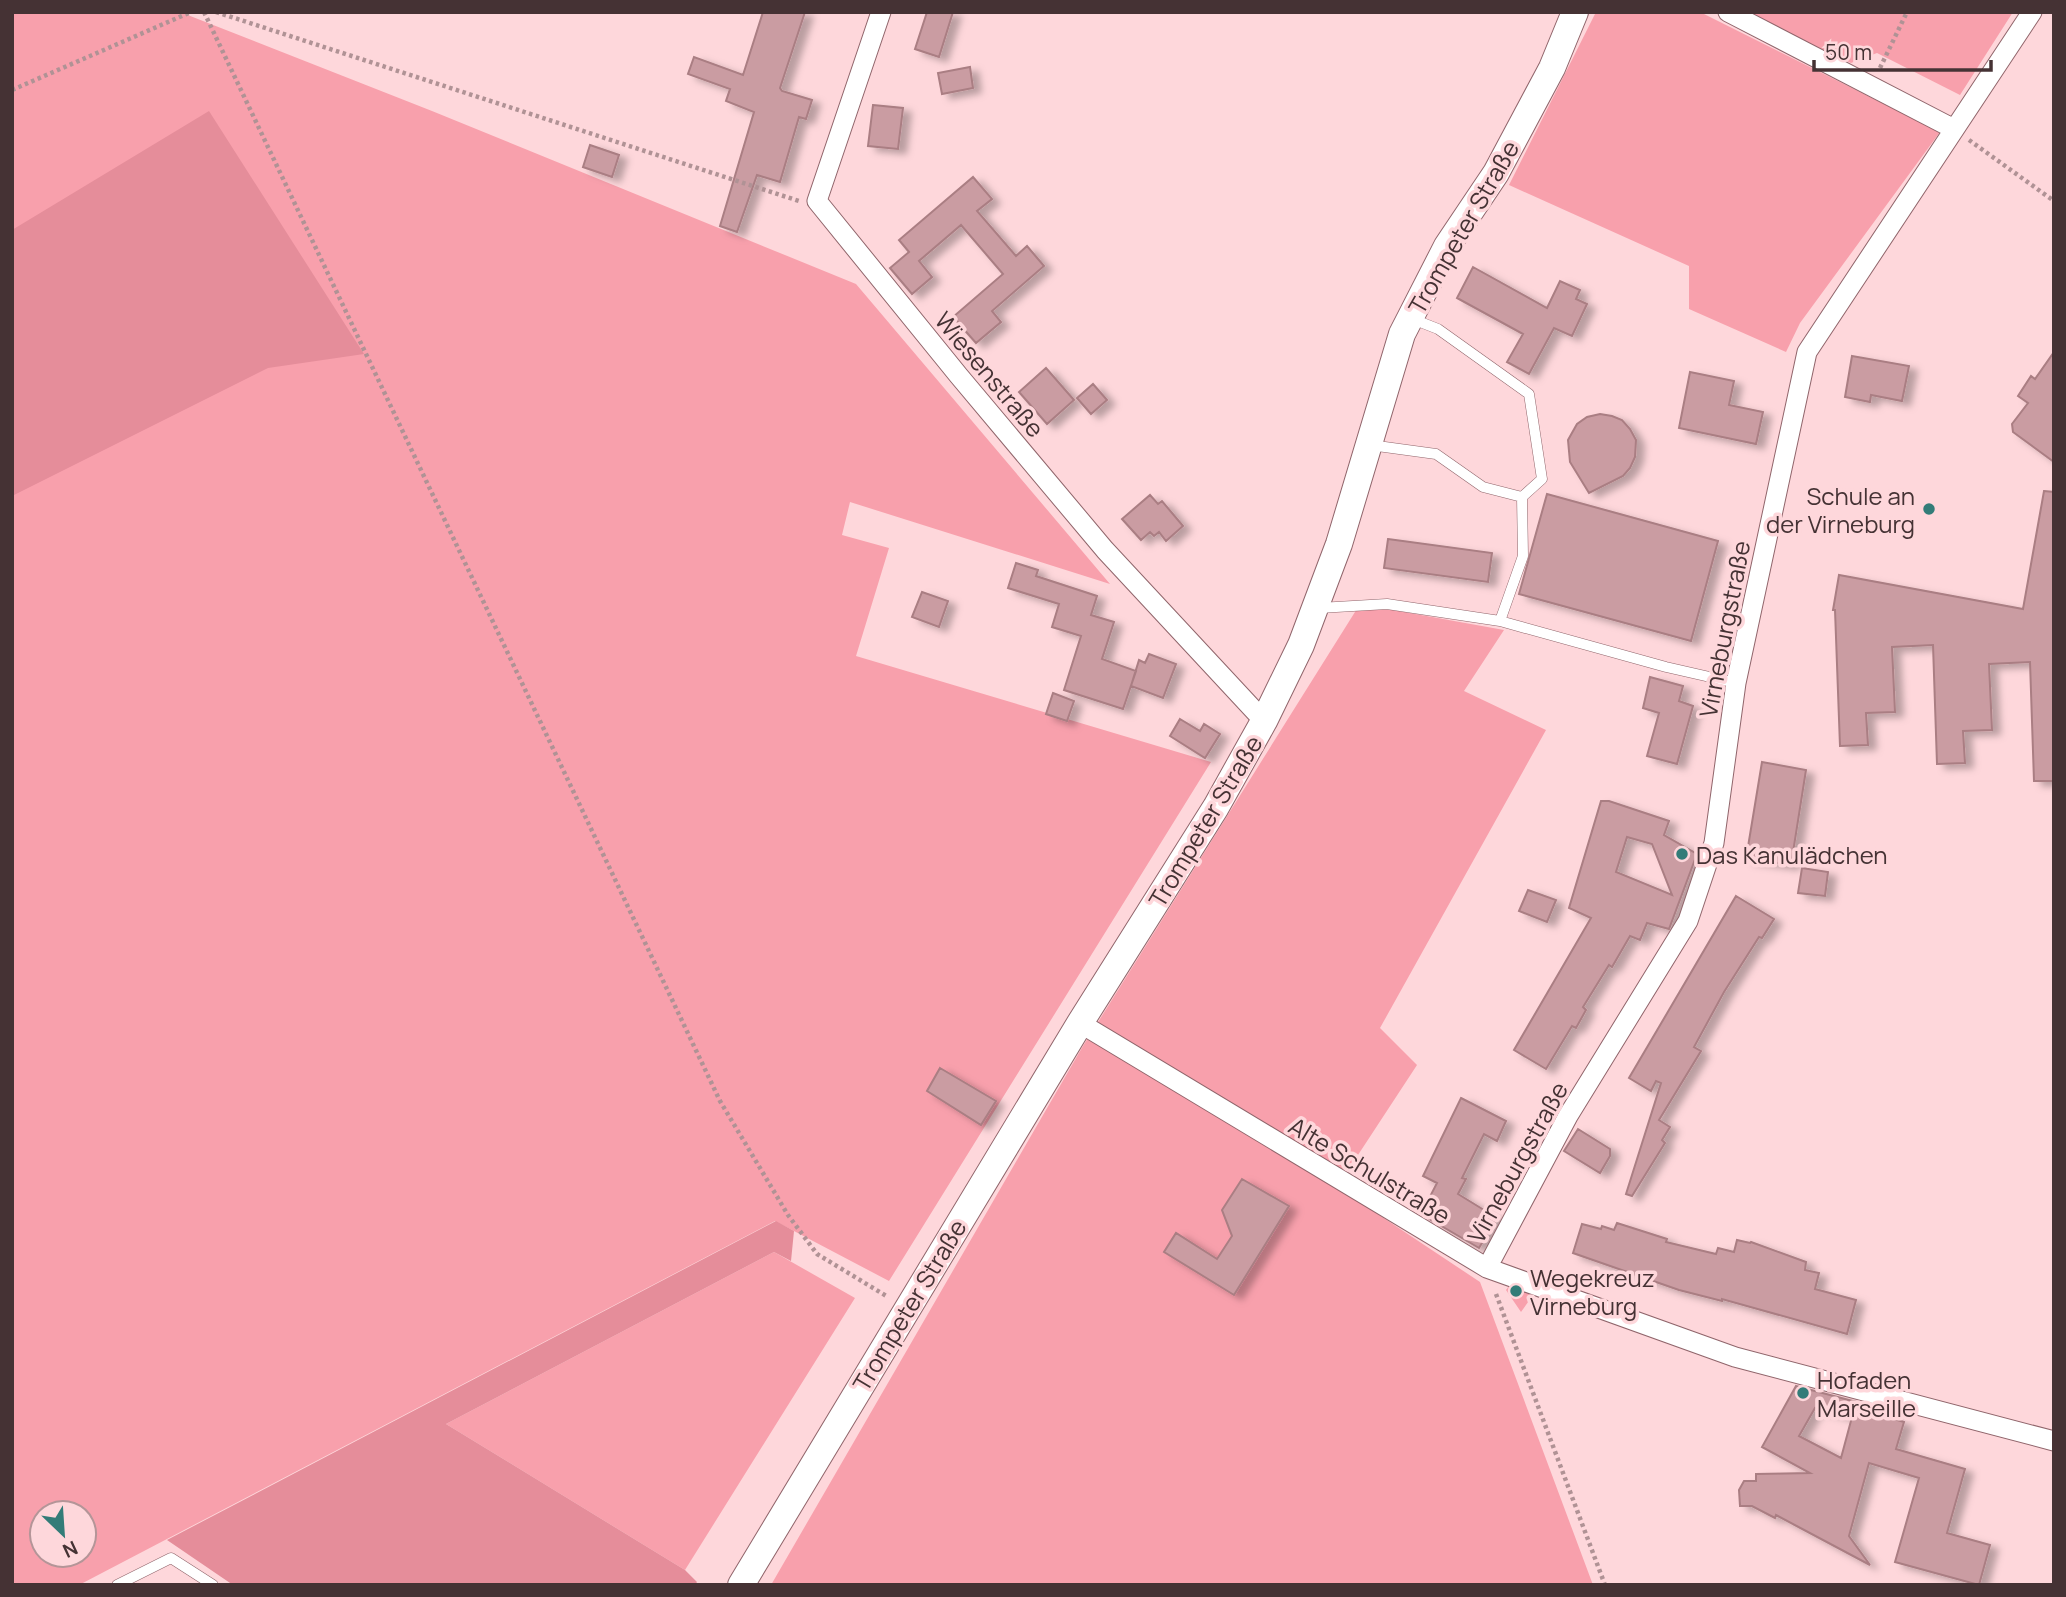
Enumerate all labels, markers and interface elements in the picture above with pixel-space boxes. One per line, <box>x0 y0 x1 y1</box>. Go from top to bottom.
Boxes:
scale bar <box>1814 28 1991 72</box>
text: 50 m <box>1825 38 1872 66</box>
street label: Trompeter Straße <box>1400 134 1526 320</box>
street label: Wiesenstraße <box>928 304 1052 444</box>
place label: Schule an der Virneburg <box>1766 479 1915 540</box>
marker: Schule an der Virneburg <box>1921 501 1937 517</box>
street label: Virneburgstraße <box>1691 538 1757 720</box>
street label: Trompeter Straße <box>1141 729 1269 913</box>
place label: Das Kanulädchen <box>1696 838 1888 871</box>
marker: Das Kanulädchen <box>1674 846 1690 862</box>
street label: Virneburgstraße <box>1459 1076 1575 1248</box>
street label: Alte Schulstraße <box>1283 1109 1457 1231</box>
street label: Trompeter Straße <box>845 1213 973 1397</box>
place label: Wegekreuz Virneburg <box>1530 1261 1655 1322</box>
marker: Wegekreuz Virneburg <box>1508 1283 1524 1299</box>
place label: Hofaden Marseille <box>1817 1363 1916 1424</box>
marker: Hofaden Marseille <box>1795 1385 1811 1401</box>
north arrow <box>28 1499 98 1569</box>
text: N <box>59 1535 82 1564</box>

